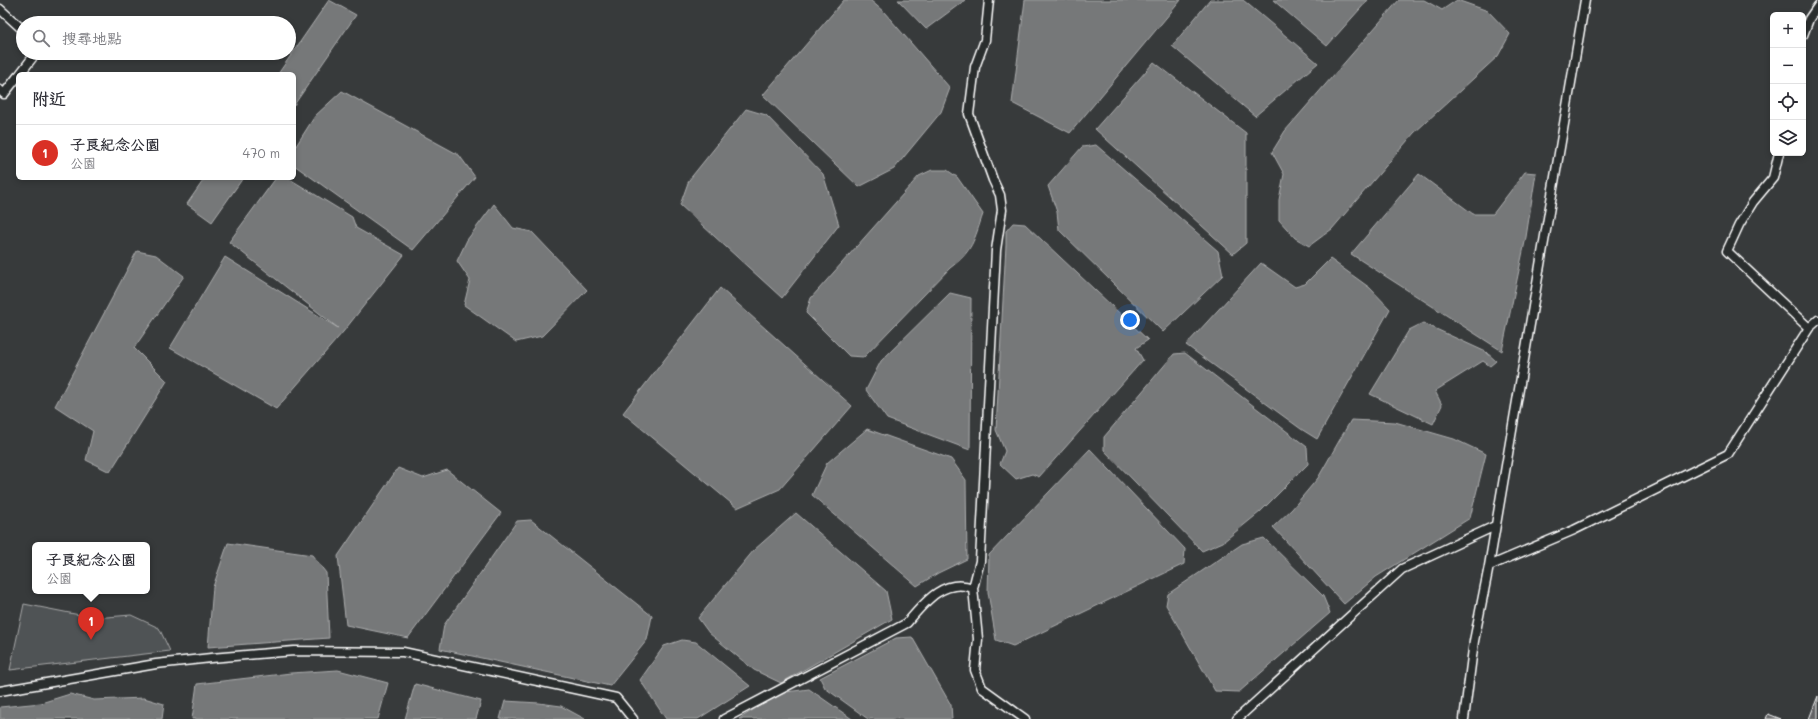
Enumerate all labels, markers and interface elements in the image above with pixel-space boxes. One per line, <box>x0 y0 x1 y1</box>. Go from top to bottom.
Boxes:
map controls <box>1770 12 1806 156</box>
button: + <box>1770 12 1806 48</box>
search box <box>16 16 296 60</box>
icon: search <box>30 27 52 49</box>
text: 搜尋地點 <box>62 28 122 48</box>
button: − <box>1770 48 1806 84</box>
button: locate <box>1770 84 1806 120</box>
text: 附近 <box>32 87 66 109</box>
button: layers <box>1770 120 1806 156</box>
text: 子良紀念公園 <box>70 134 160 154</box>
text: 1 <box>42 144 48 161</box>
text: 470 m <box>243 144 280 161</box>
text: 公園 <box>70 154 96 171</box>
your location <box>1120 310 1140 330</box>
popup <box>32 542 150 594</box>
text: 子良紀念公園 <box>46 549 136 569</box>
text: 公園 <box>46 569 72 586</box>
pin: 1 <box>78 607 104 640</box>

